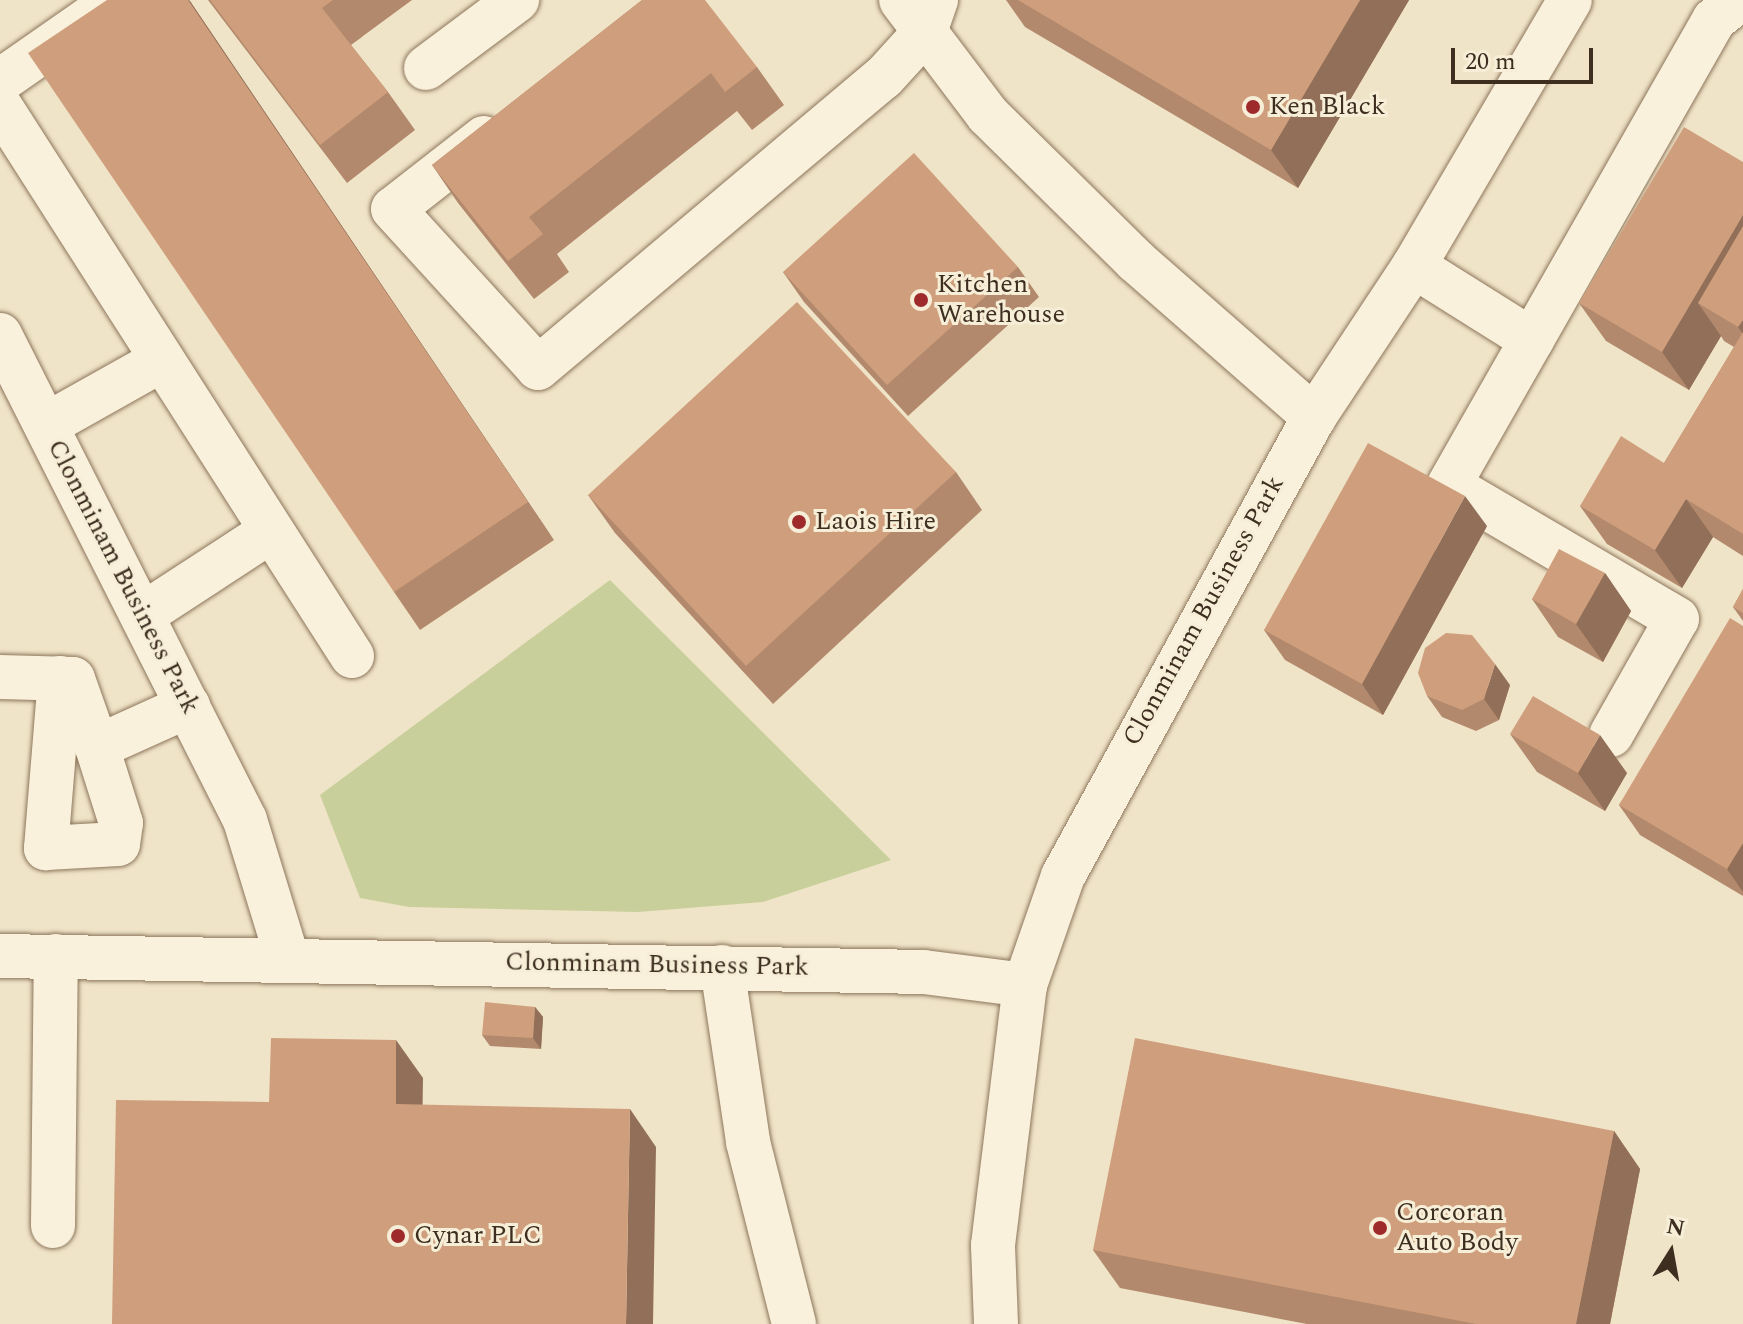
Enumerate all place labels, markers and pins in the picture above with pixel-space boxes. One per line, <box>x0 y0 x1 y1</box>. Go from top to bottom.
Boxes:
place label: Ken Black <box>1269 91 1386 123</box>
marker: Ken Black <box>1244 98 1262 116</box>
place label: Kitchen Warehouse <box>937 269 1065 330</box>
marker: Kitchen Warehouse <box>912 291 930 309</box>
place label: Laois Hire <box>815 506 936 538</box>
marker: Laois Hire <box>790 513 808 531</box>
place label: Corcoran Auto Body <box>1396 1197 1518 1258</box>
marker: Corcoran Auto Body <box>1371 1219 1389 1237</box>
place label: Cynar PLC <box>414 1220 542 1252</box>
marker: Cynar PLC <box>389 1227 407 1245</box>

